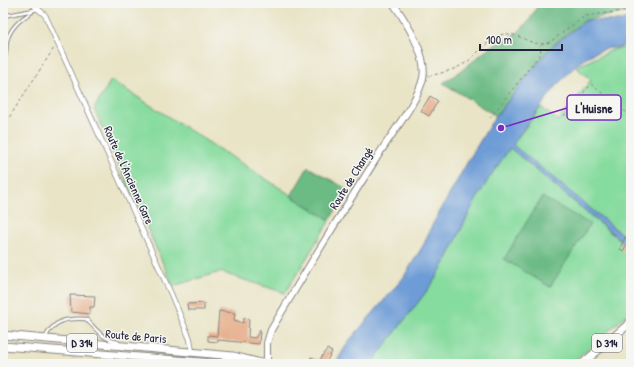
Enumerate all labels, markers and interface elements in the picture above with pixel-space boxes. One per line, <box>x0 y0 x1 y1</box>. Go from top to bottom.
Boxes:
scale bar <box>480 26 562 52</box>
text: 100 m <box>486 31 512 48</box>
callout: L'Huisne <box>567 95 621 120</box>
text: L'Huisne <box>575 99 613 117</box>
street label: Route de l'Ancienne Gare <box>100 123 158 227</box>
street label: Route de Changé <box>325 143 377 213</box>
street label: Route de Paris <box>105 325 168 347</box>
road number: D 314 <box>67 334 97 352</box>
road number: D 314 <box>592 334 622 352</box>

